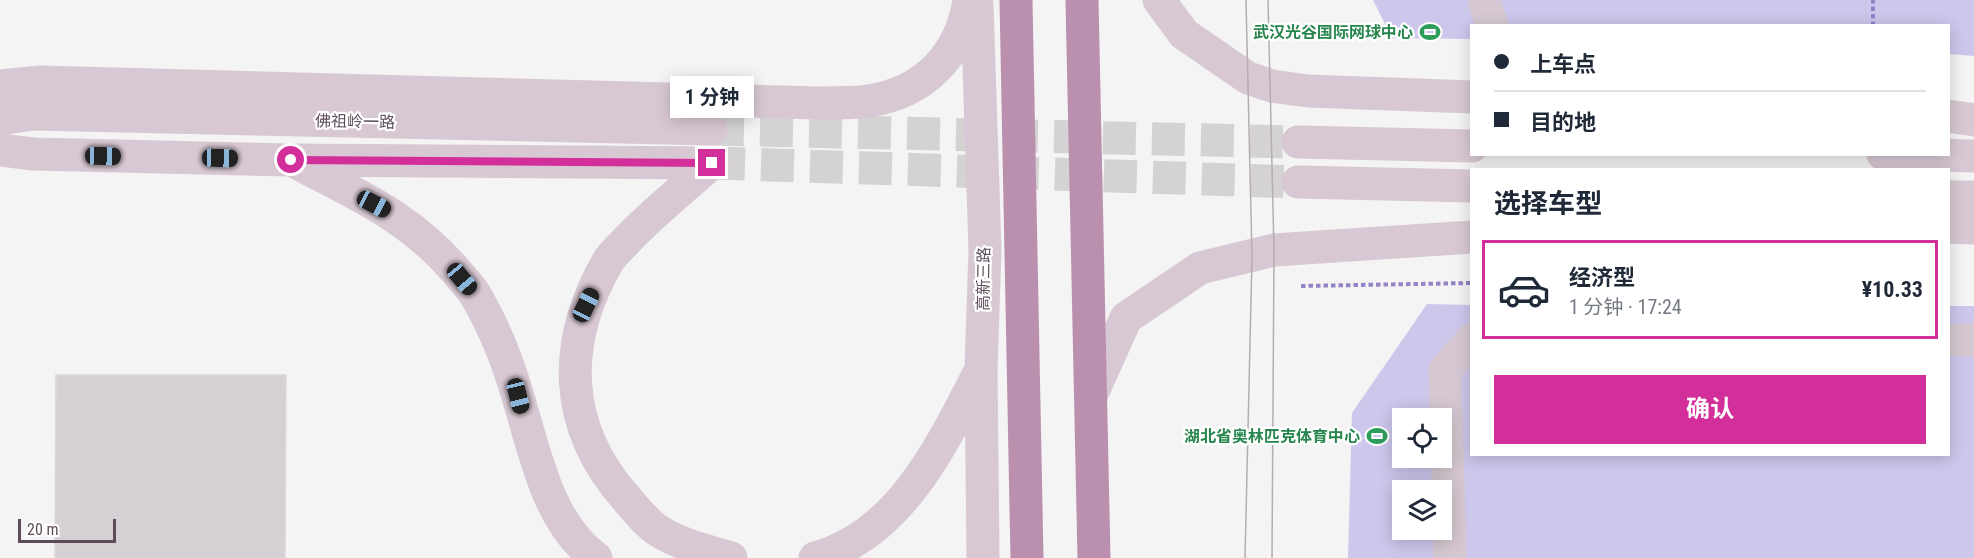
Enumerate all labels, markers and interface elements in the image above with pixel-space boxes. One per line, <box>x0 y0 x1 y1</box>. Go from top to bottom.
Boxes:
sports icon: 武汉光谷国际网球中心 <box>1418 20 1442 44</box>
place label: 武汉光谷国际网球中心 <box>1253 23 1413 42</box>
text: 上车点 <box>1530 52 1596 77</box>
callout: 1 分钟 <box>670 76 754 118</box>
text: 1 分钟 <box>685 85 739 109</box>
text: 目的地 <box>1530 110 1596 135</box>
street label: 佛祖岭一路 <box>315 111 395 132</box>
route start <box>277 146 304 173</box>
car <box>85 147 121 165</box>
car <box>202 149 238 167</box>
route end <box>698 149 725 176</box>
car <box>354 188 394 220</box>
text: 选择车型 <box>1494 188 1602 220</box>
street label: 高新三路 <box>973 247 994 311</box>
car <box>444 259 480 299</box>
icon: car <box>1497 263 1551 317</box>
text: 经济型 <box>1569 265 1635 290</box>
text: ¥10.33 <box>1862 277 1923 302</box>
car <box>570 285 602 325</box>
text: 1 分钟 · 17:24 <box>1569 295 1682 319</box>
button: 确认 <box>1494 375 1926 444</box>
car <box>505 376 531 416</box>
map controls <box>1392 408 1452 540</box>
button: locate <box>1392 408 1452 468</box>
sports icon: 湖北省奥林匹克体育中心 <box>1365 424 1389 448</box>
place label: 湖北省奥林匹克体育中心 <box>1184 427 1360 446</box>
button: layers <box>1392 480 1452 540</box>
scale bar <box>18 516 116 544</box>
text: 20 m <box>27 520 59 539</box>

